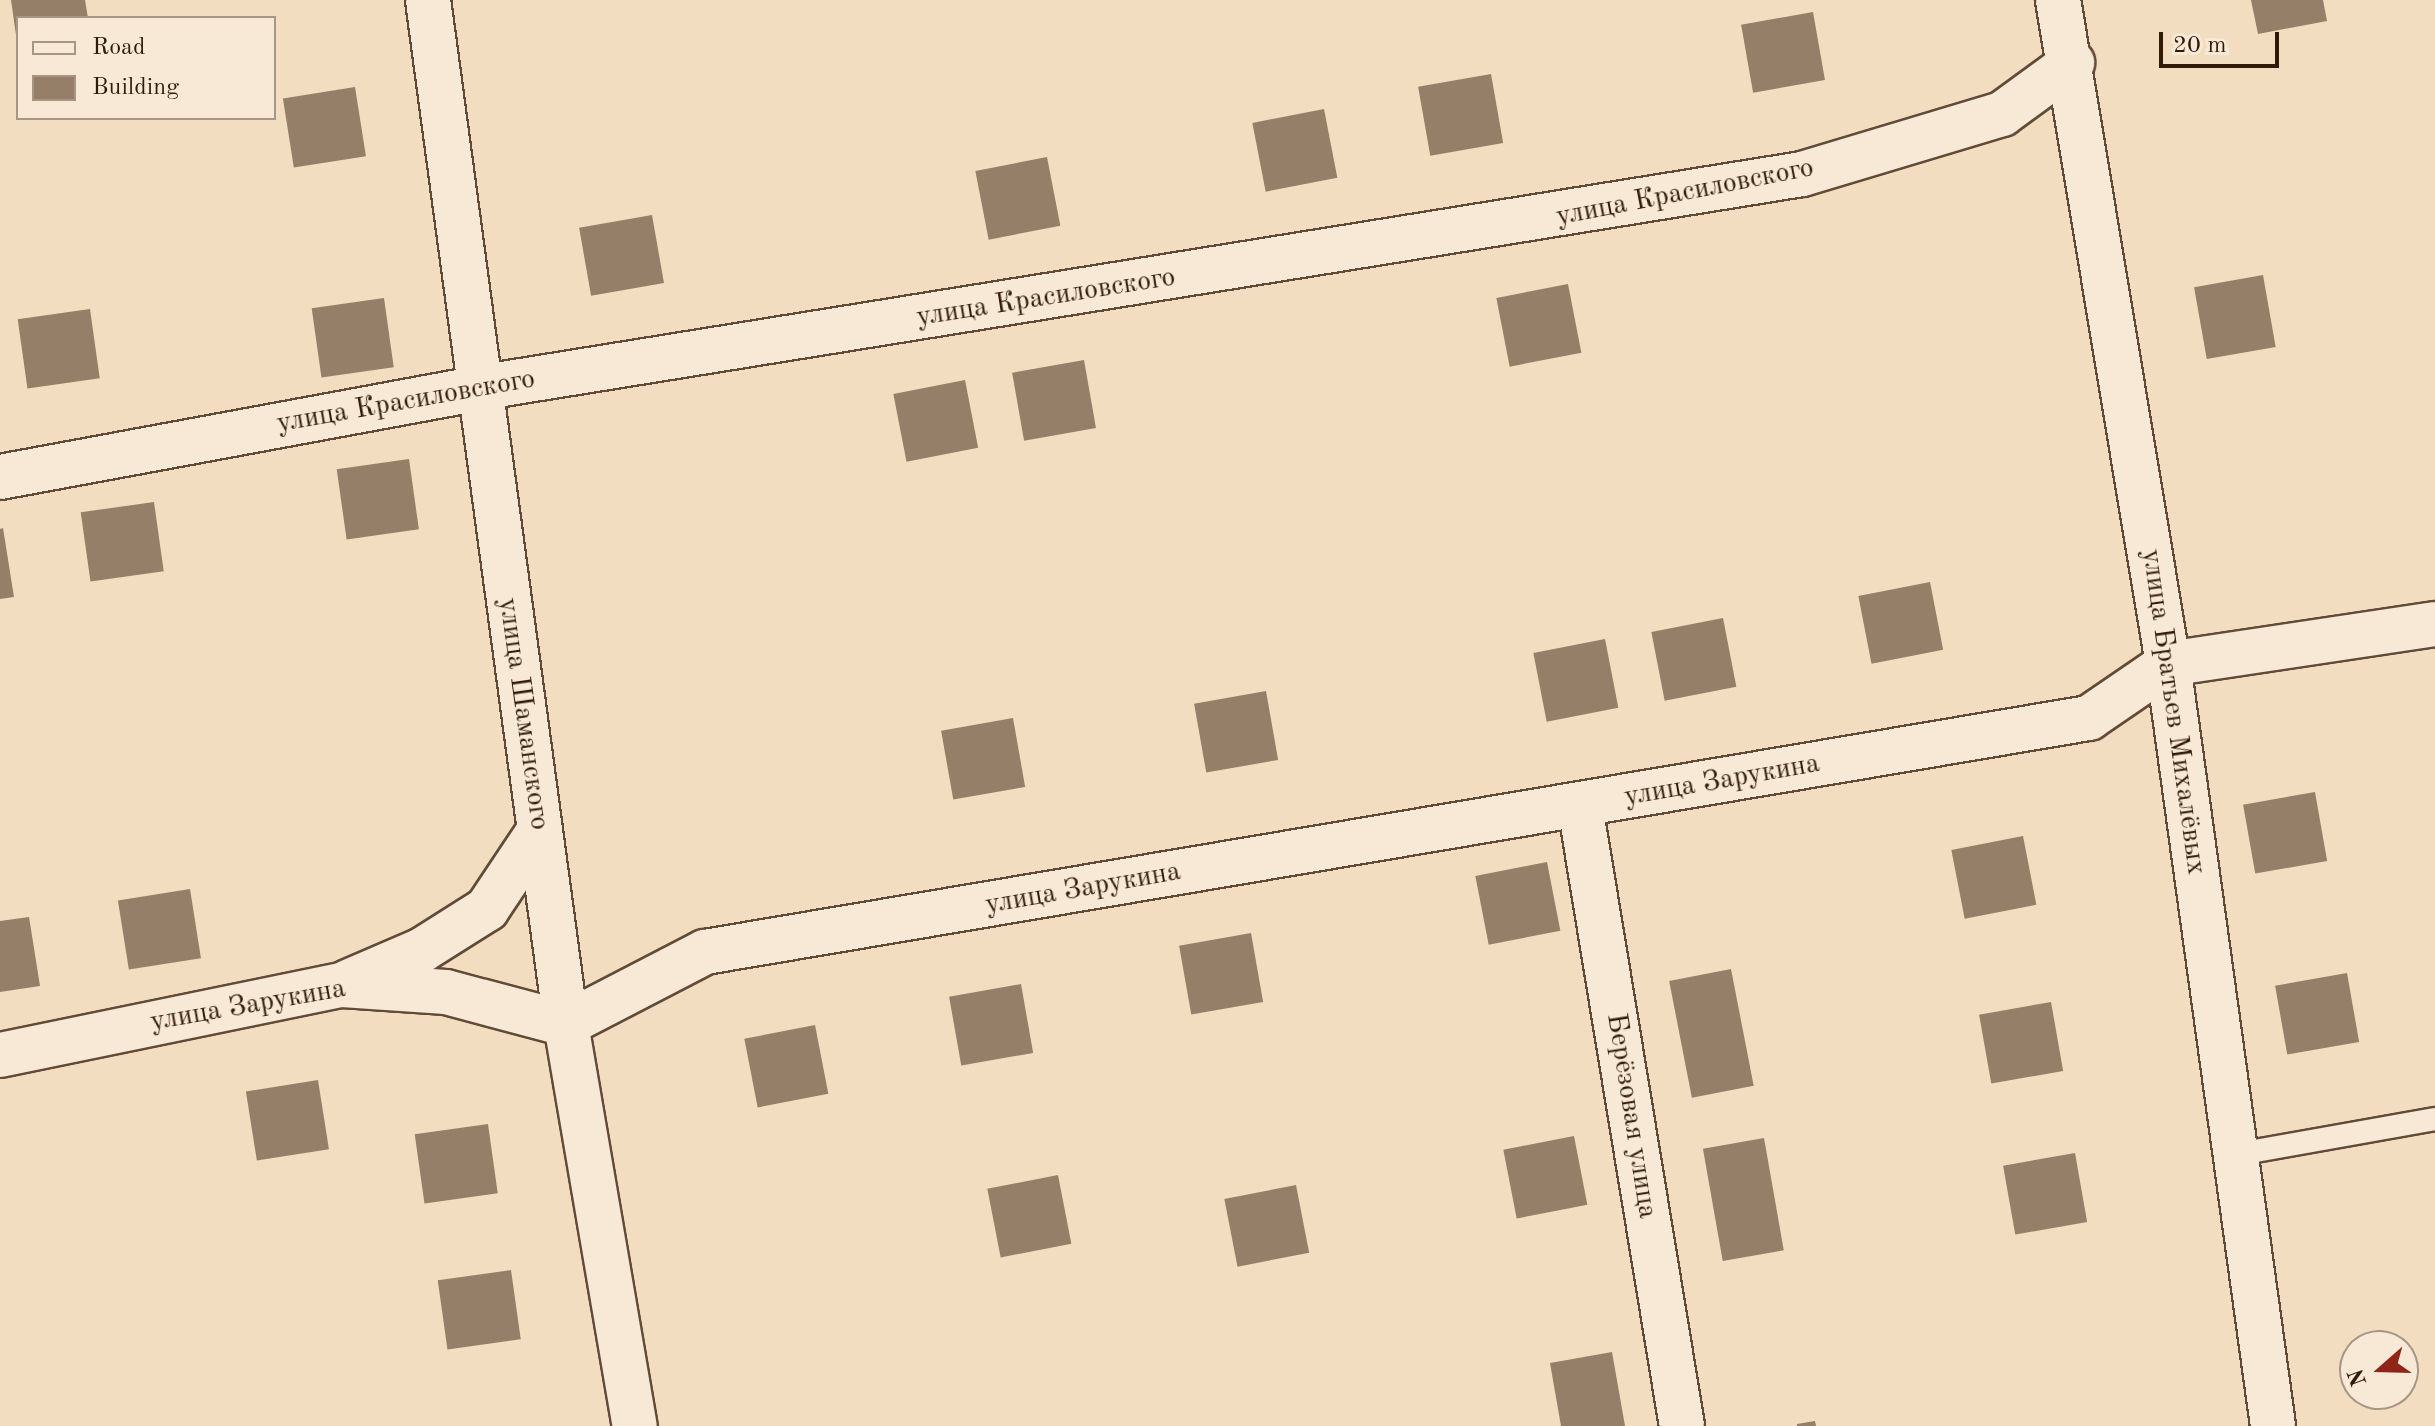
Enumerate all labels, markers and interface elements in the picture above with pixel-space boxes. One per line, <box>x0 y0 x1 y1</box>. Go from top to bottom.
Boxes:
legend <box>16 16 276 120</box>
scale bar <box>2163 16 2283 66</box>
text: 20 m <box>2173 34 2227 58</box>
text: Road <box>92 36 145 60</box>
text: Building <box>92 76 179 100</box>
street label: улица Красиловского <box>1553 152 1817 234</box>
street label: улица Красиловского <box>914 261 1178 335</box>
street label: улица Красиловского <box>274 363 538 441</box>
street label: улица Братьев Михалёвых <box>2134 547 2212 877</box>
street label: улица Шаманского <box>490 596 556 832</box>
street label: улица Зарукина <box>1622 747 1822 815</box>
street label: улица Зарукина <box>983 855 1183 923</box>
street label: улица Зарукина <box>148 972 348 1040</box>
street label: Берёзовая улица <box>1598 1011 1664 1221</box>
north arrow <box>2339 1330 2419 1410</box>
text: N <box>2345 1366 2372 1389</box>

